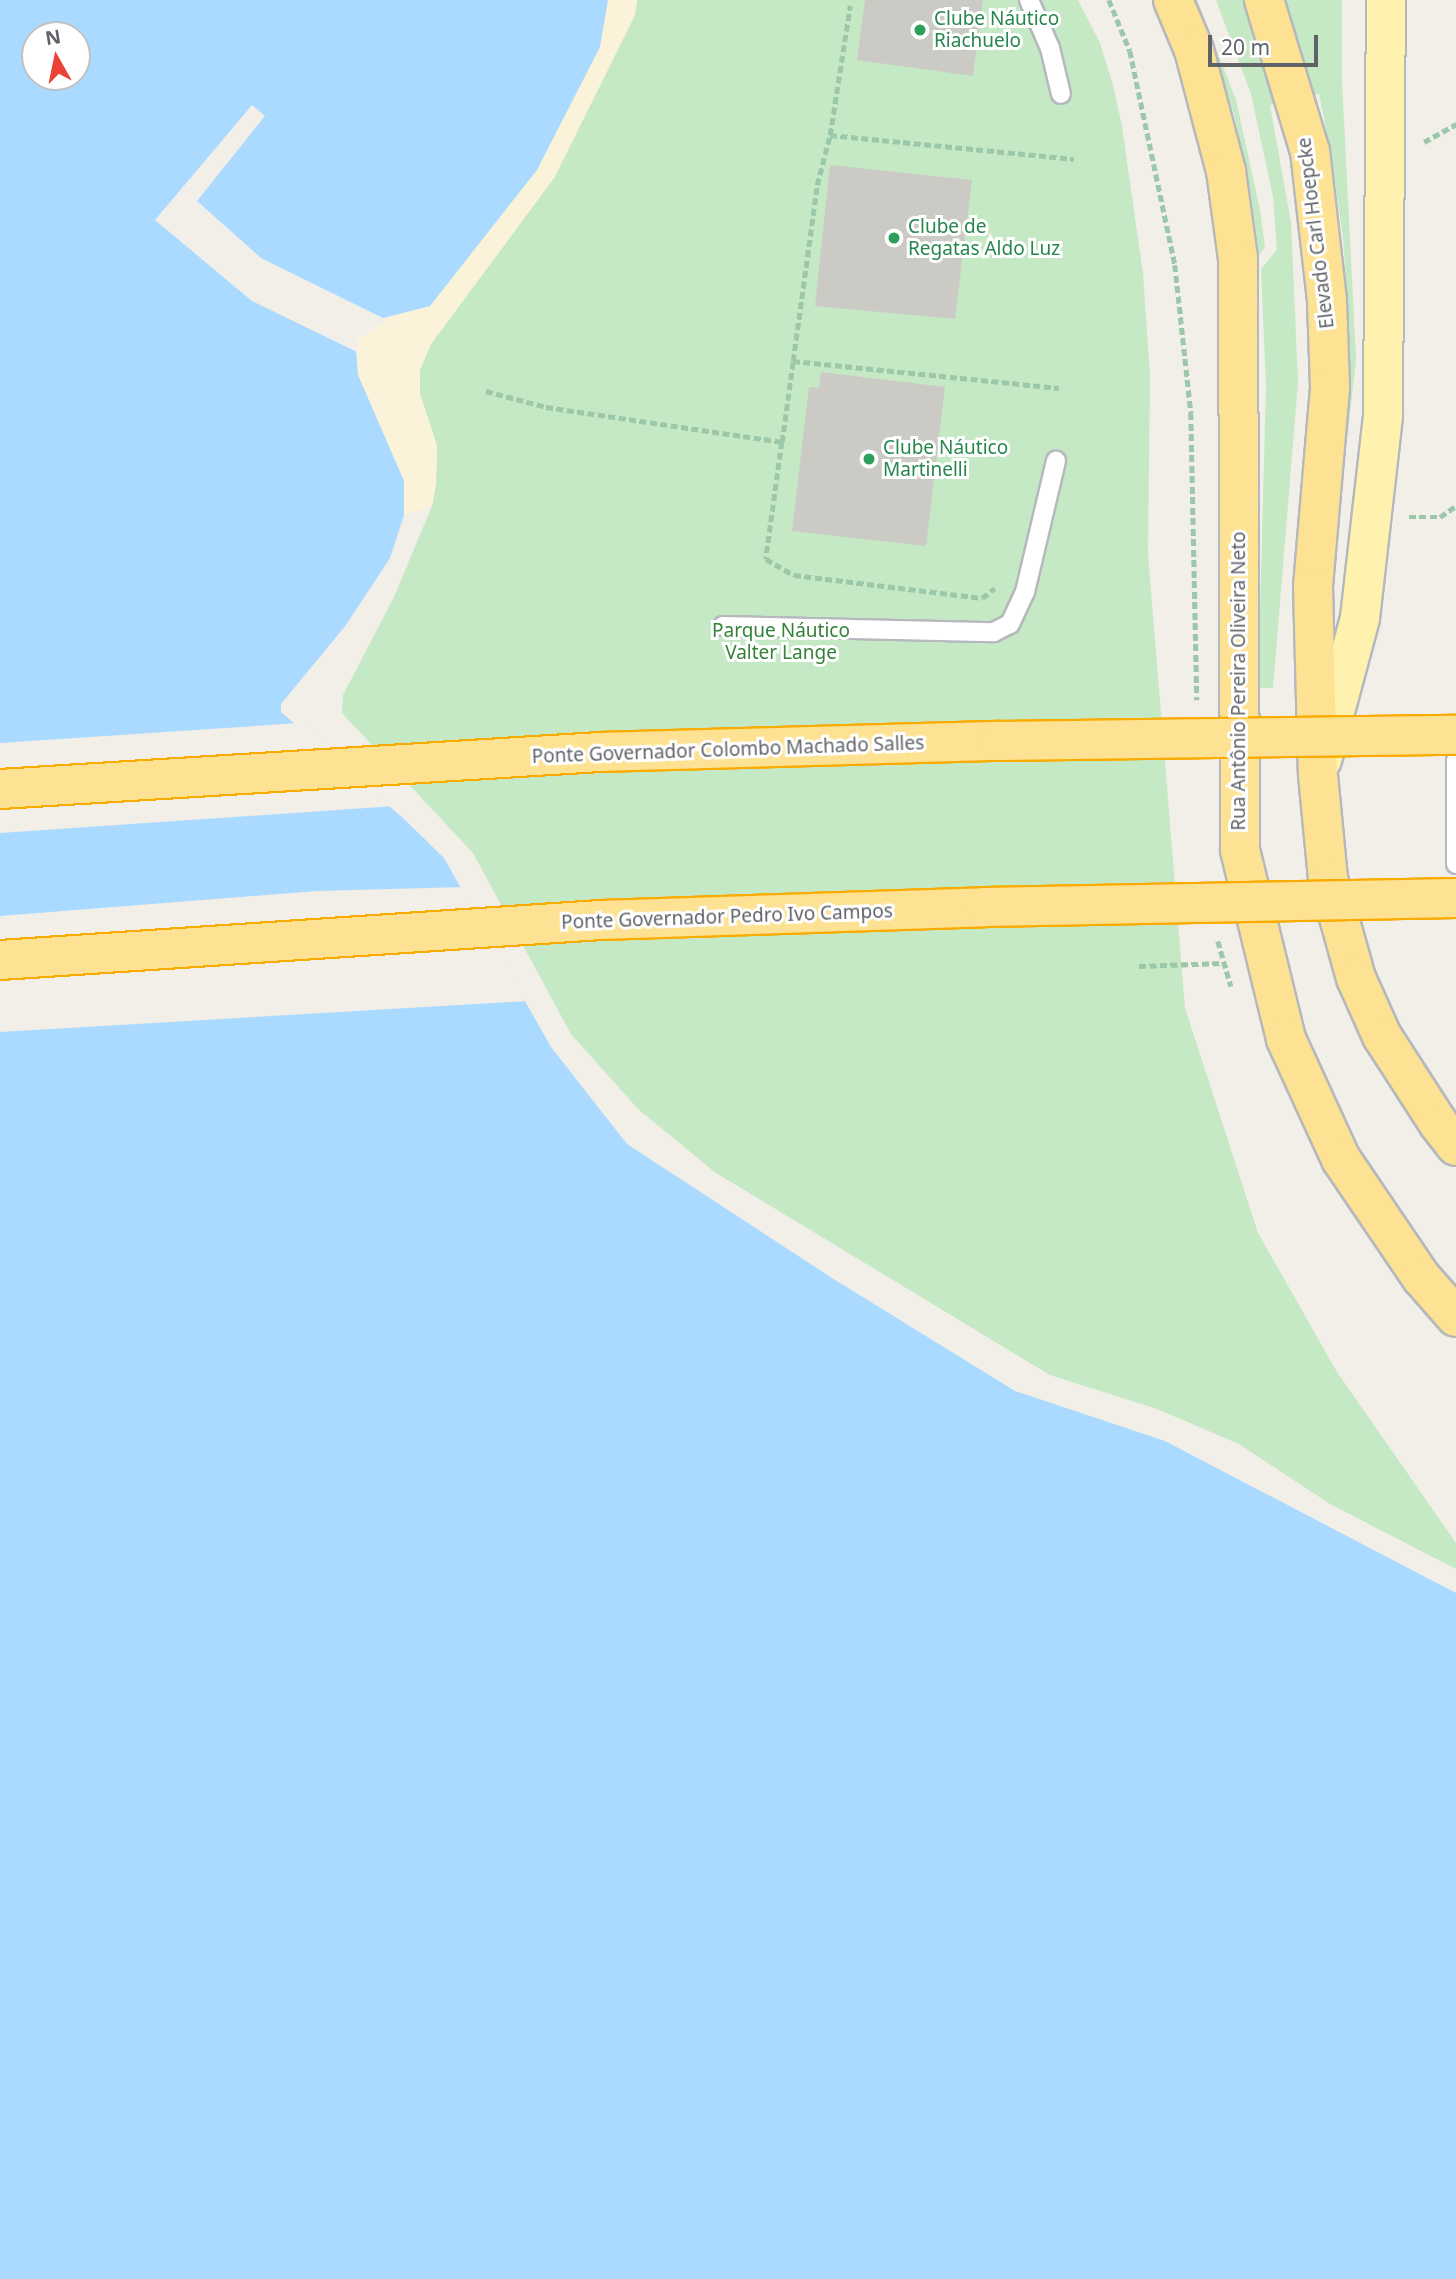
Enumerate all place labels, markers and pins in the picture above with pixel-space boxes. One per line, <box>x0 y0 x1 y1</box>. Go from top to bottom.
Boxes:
place label: Clube Náutico Riachuelo <box>934 8 1059 52</box>
marker: Clube Náutico Riachuelo <box>912 22 928 38</box>
place label: Clube de Regatas Aldo Luz <box>908 216 1060 260</box>
marker: Clube de Regatas Aldo Luz <box>886 230 902 246</box>
place label: Clube Náutico Martinelli <box>883 437 1008 481</box>
marker: Clube Náutico Martinelli <box>861 451 877 467</box>

